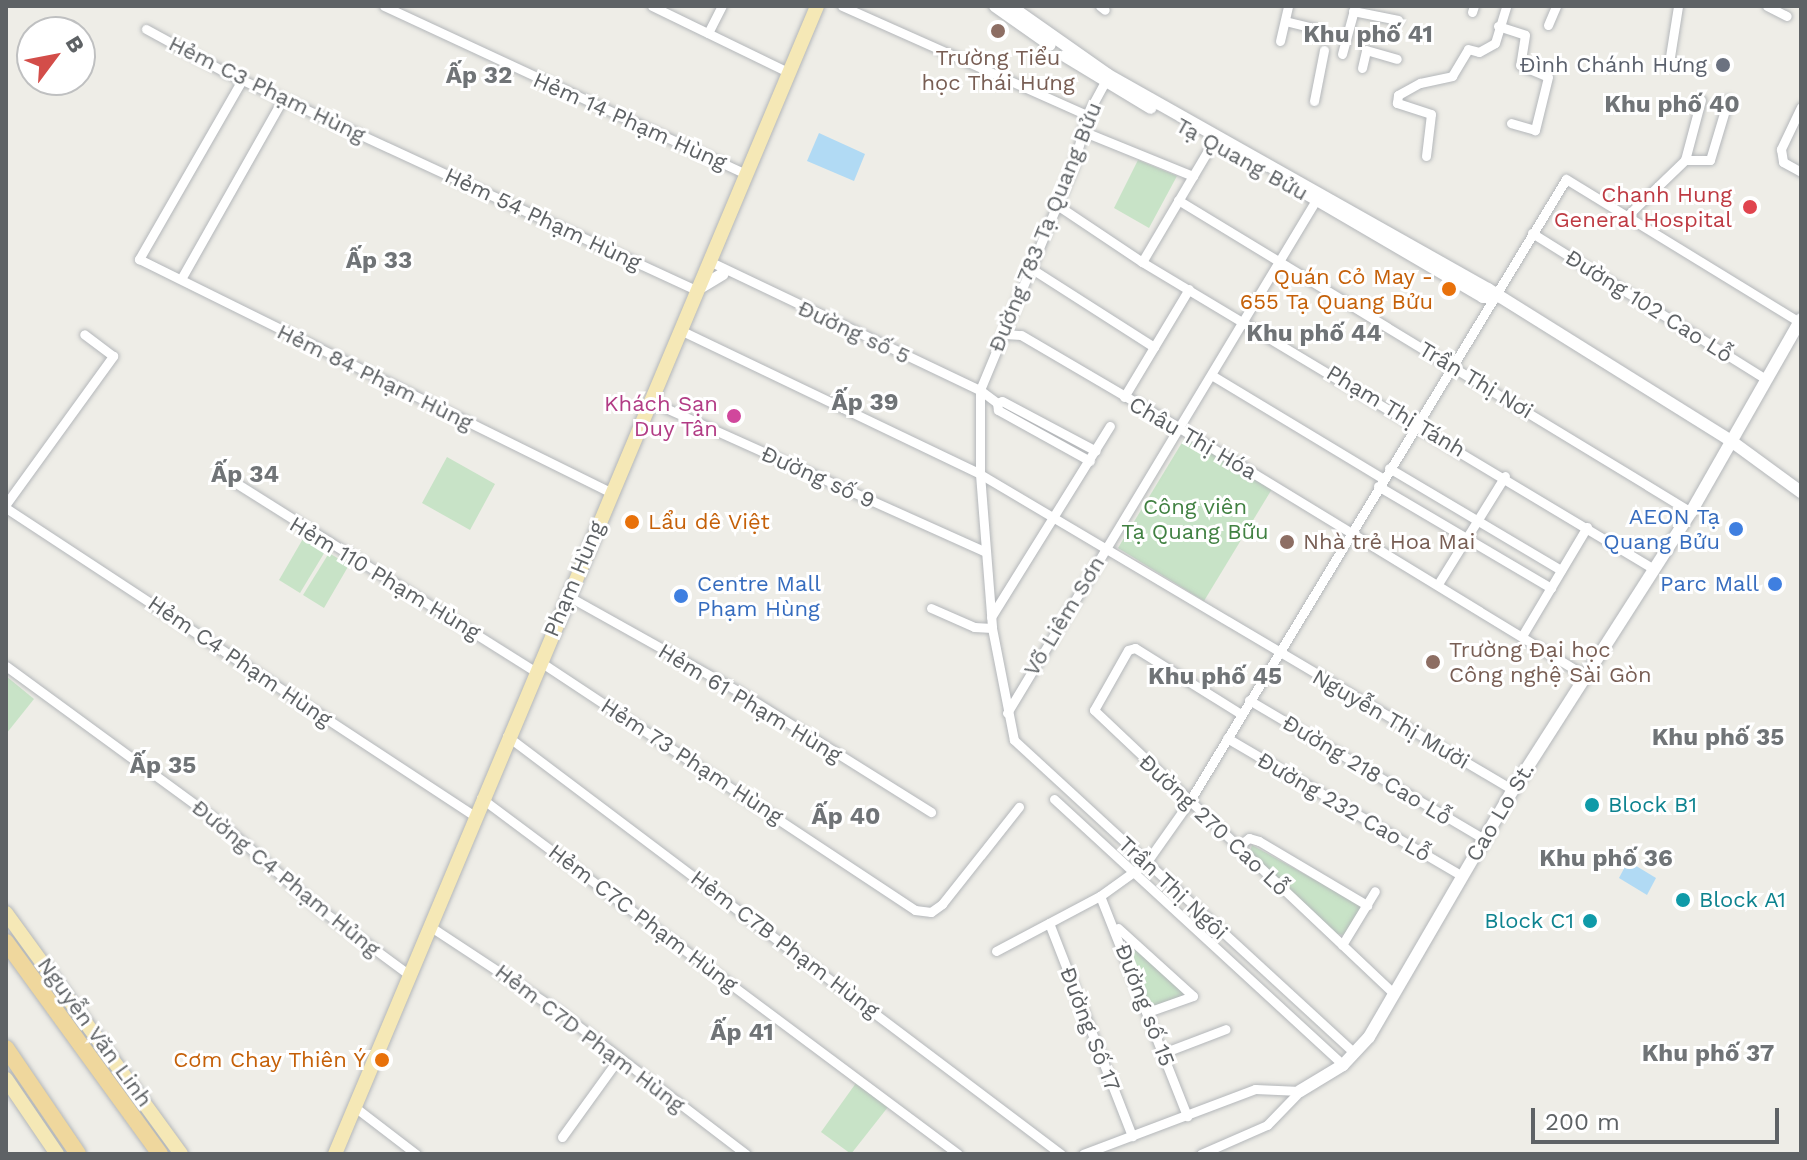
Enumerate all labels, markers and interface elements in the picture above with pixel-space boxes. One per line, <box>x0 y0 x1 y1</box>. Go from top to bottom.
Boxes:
north arrow <box>16 16 96 96</box>
district label: Khu phố 41 <box>1303 21 1433 49</box>
marker: Trường Tiểu học Thái Hưng <box>989 22 1007 40</box>
street label: Hẻm C3 Phạm Hùng <box>164 30 370 148</box>
text: B <box>60 31 90 57</box>
place label: Trường Tiểu học Thái Hưng <box>921 44 1075 96</box>
place label: Đình Chánh Hưng <box>1520 52 1707 78</box>
marker: Đình Chánh Hưng <box>1714 56 1732 74</box>
district label: Ấp 32 <box>446 62 512 90</box>
street label: Hẻm 14 Phạm Hùng <box>529 66 731 176</box>
district label: Khu phố 40 <box>1604 91 1740 119</box>
street label: Đường 783 Tạ Quang Bửu <box>982 97 1108 357</box>
street label: Tạ Quang Bửu <box>1171 112 1313 206</box>
street label: Hẻm 54 Phạm Hùng <box>441 162 645 276</box>
place label: Chanh Hung General Hospital <box>1553 181 1732 232</box>
marker: Chanh Hung General Hospital <box>1739 196 1761 218</box>
street label: Đường 102 Cao Lỗ <box>1560 244 1738 368</box>
district label: Ấp 33 <box>346 247 412 275</box>
place label: Quán Cỏ May - 655 Tạ Quang Bửu <box>1239 263 1433 314</box>
marker: Quán Cỏ May - 655 Tạ Quang Bửu <box>1440 280 1458 298</box>
street label: Đường số 5 <box>794 294 914 370</box>
street label: Hẻm 84 Phạm Hùng <box>273 318 477 436</box>
district label: Khu phố 44 <box>1246 320 1382 348</box>
street label: Trần Thị Nơi <box>1414 336 1538 424</box>
street label: Phạm Thị Tánh <box>1321 359 1471 463</box>
district label: Ấp 39 <box>831 389 899 417</box>
place label: Khách Sạn Duy Tân <box>604 390 718 442</box>
street label: Châu Thị Hóa <box>1124 391 1262 485</box>
marker: Khách Sạn Duy Tân <box>725 407 743 425</box>
street label: Đường số 9 <box>757 440 879 514</box>
district label: Ấp 34 <box>211 461 279 489</box>
park label: Công viên Tạ Quang Bữu <box>1121 493 1269 544</box>
place label: AEON Tạ Quang Bửu <box>1603 503 1720 554</box>
place label: Lẩu dê Việt <box>648 509 770 535</box>
street label: Hẻm 110 Phạm Hùng <box>285 510 485 646</box>
marker: Lẩu dê Việt <box>623 513 641 531</box>
street label: Phạm Hùng <box>538 517 610 641</box>
marker: AEON Tạ Quang Bửu <box>1727 520 1745 538</box>
place label: Nhà trẻ Hoa Mai <box>1303 529 1477 555</box>
marker: Nhà trẻ Hoa Mai <box>1278 533 1296 551</box>
street label: Võ Liêm Sơn <box>1018 551 1110 681</box>
place label: Centre Mall Phạm Hùng <box>697 570 821 622</box>
place label: Parc Mall <box>1660 571 1759 597</box>
marker: Parc Mall <box>1766 575 1784 593</box>
marker: Centre Mall Phạm Hùng <box>672 587 690 605</box>
street label: Hẻm C4 Phạm Hùng <box>143 590 337 732</box>
place label: Trường Đại học Công nghệ Sài Gòn <box>1449 636 1652 688</box>
street label: Hẻm 61 Phạm Hùng <box>653 638 847 768</box>
marker: Trường Đại học Công nghệ Sài Gòn <box>1424 653 1442 671</box>
district label: Khu phố 45 <box>1148 663 1282 691</box>
street label: Nguyễn Thị Mười <box>1308 663 1474 775</box>
street label: Hẻm 73 Phạm Hùng <box>596 692 788 830</box>
street label: Đường 218 Cao Lỗ <box>1278 709 1456 831</box>
district label: Khu phố 35 <box>1652 724 1784 752</box>
street label: Đường 232 Cao Lỗ <box>1253 747 1435 867</box>
street label: Đường 270 Cao Lỗ <box>1133 749 1295 901</box>
district label: Ấp 35 <box>130 752 196 780</box>
street label: Cao Lo St. <box>1460 758 1540 866</box>
place label: Block B1 <box>1608 792 1698 818</box>
street label: Đường C4 Phạm Hủng <box>187 794 385 962</box>
marker: Block B1 <box>1583 796 1601 814</box>
district label: Ấp 40 <box>811 803 881 831</box>
street label: Trần Thị Ngôi <box>1113 830 1233 946</box>
street label: Hẻm C7C Phạm Hùng <box>543 838 743 998</box>
district label: Khu phố 36 <box>1539 845 1673 873</box>
street label: Hẻm C7B Phạm Hùng <box>686 864 884 1024</box>
place label: Block A1 <box>1699 887 1787 913</box>
marker: Block A1 <box>1674 891 1692 909</box>
place label: Block C1 <box>1484 908 1574 934</box>
marker: Block C1 <box>1581 912 1599 930</box>
street label: Đường số 15 <box>1109 940 1181 1070</box>
street label: Nguyễn Văn Linh <box>32 952 158 1112</box>
street label: Hẻm C7D Phạm Hùng <box>490 958 690 1118</box>
street label: Đường Số 17 <box>1054 963 1126 1095</box>
district label: Ấp 41 <box>710 1019 774 1047</box>
district label: Khu phố 37 <box>1642 1040 1774 1068</box>
place label: Cơm Chay Thiên Ý <box>171 1047 366 1073</box>
marker: Cơm Chay Thiên Ý <box>373 1051 391 1069</box>
scale bar <box>1535 1092 1783 1142</box>
text: 200 m <box>1545 1108 1620 1136</box>

